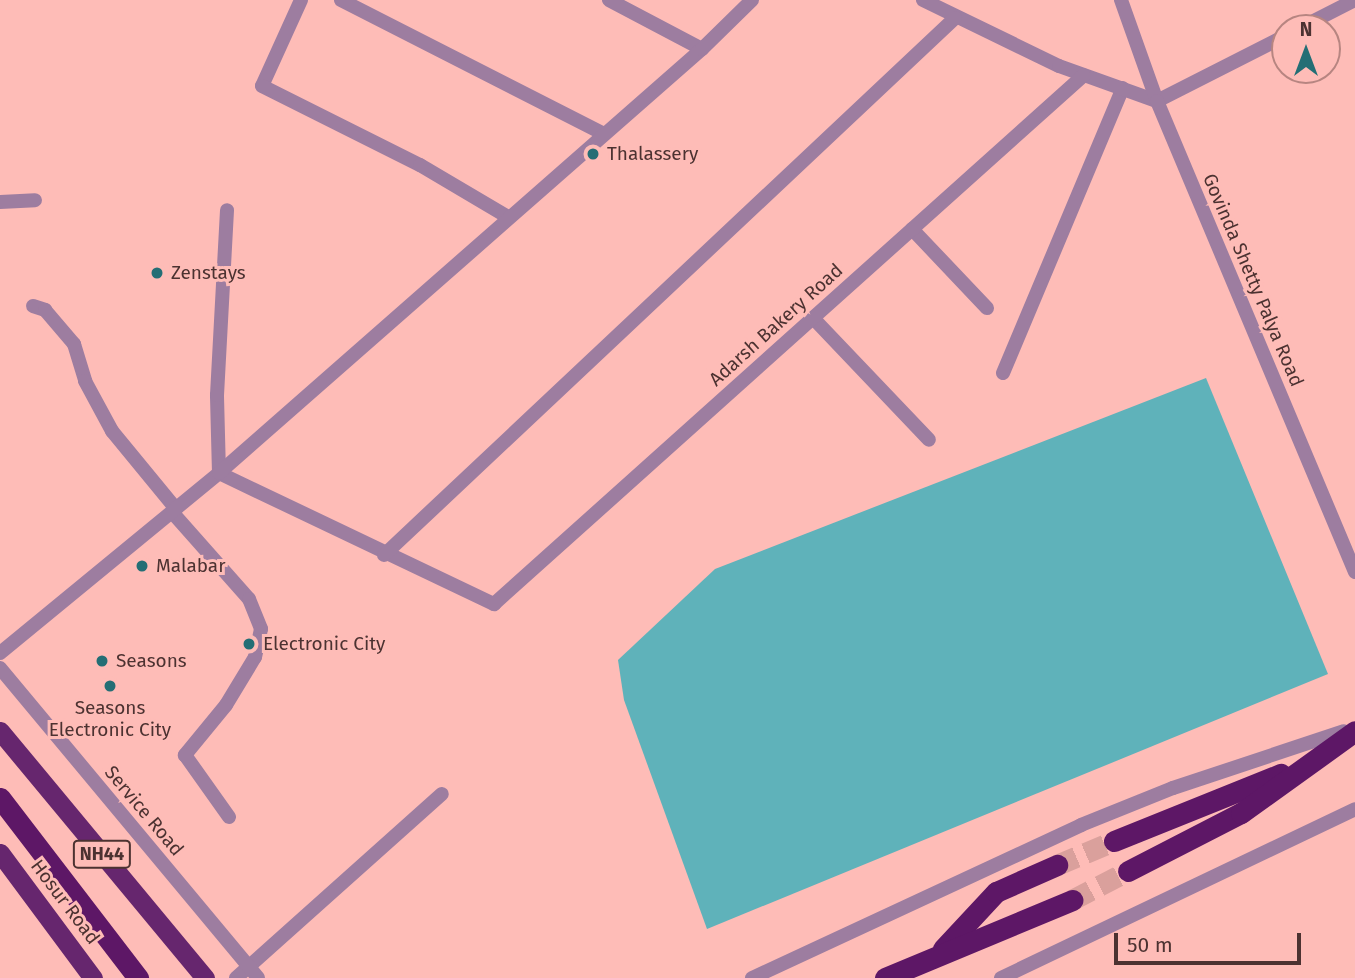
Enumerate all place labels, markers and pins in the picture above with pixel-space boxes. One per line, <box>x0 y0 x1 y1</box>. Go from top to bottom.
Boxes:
place label: Thalassery <box>607 143 698 165</box>
marker: Thalassery <box>585 146 601 162</box>
place label: Zenstays <box>171 262 246 284</box>
marker: Zenstays <box>149 265 165 281</box>
place label: Malabar <box>156 555 226 577</box>
marker: Malabar <box>134 558 150 574</box>
place label: Electronic City <box>263 633 385 655</box>
marker: Electronic City <box>241 636 257 652</box>
place label: Seasons <box>116 650 187 672</box>
marker: Seasons <box>94 653 110 669</box>
marker: Seasons Electronic City <box>102 678 118 694</box>
place label: Seasons Electronic City <box>49 697 171 741</box>

